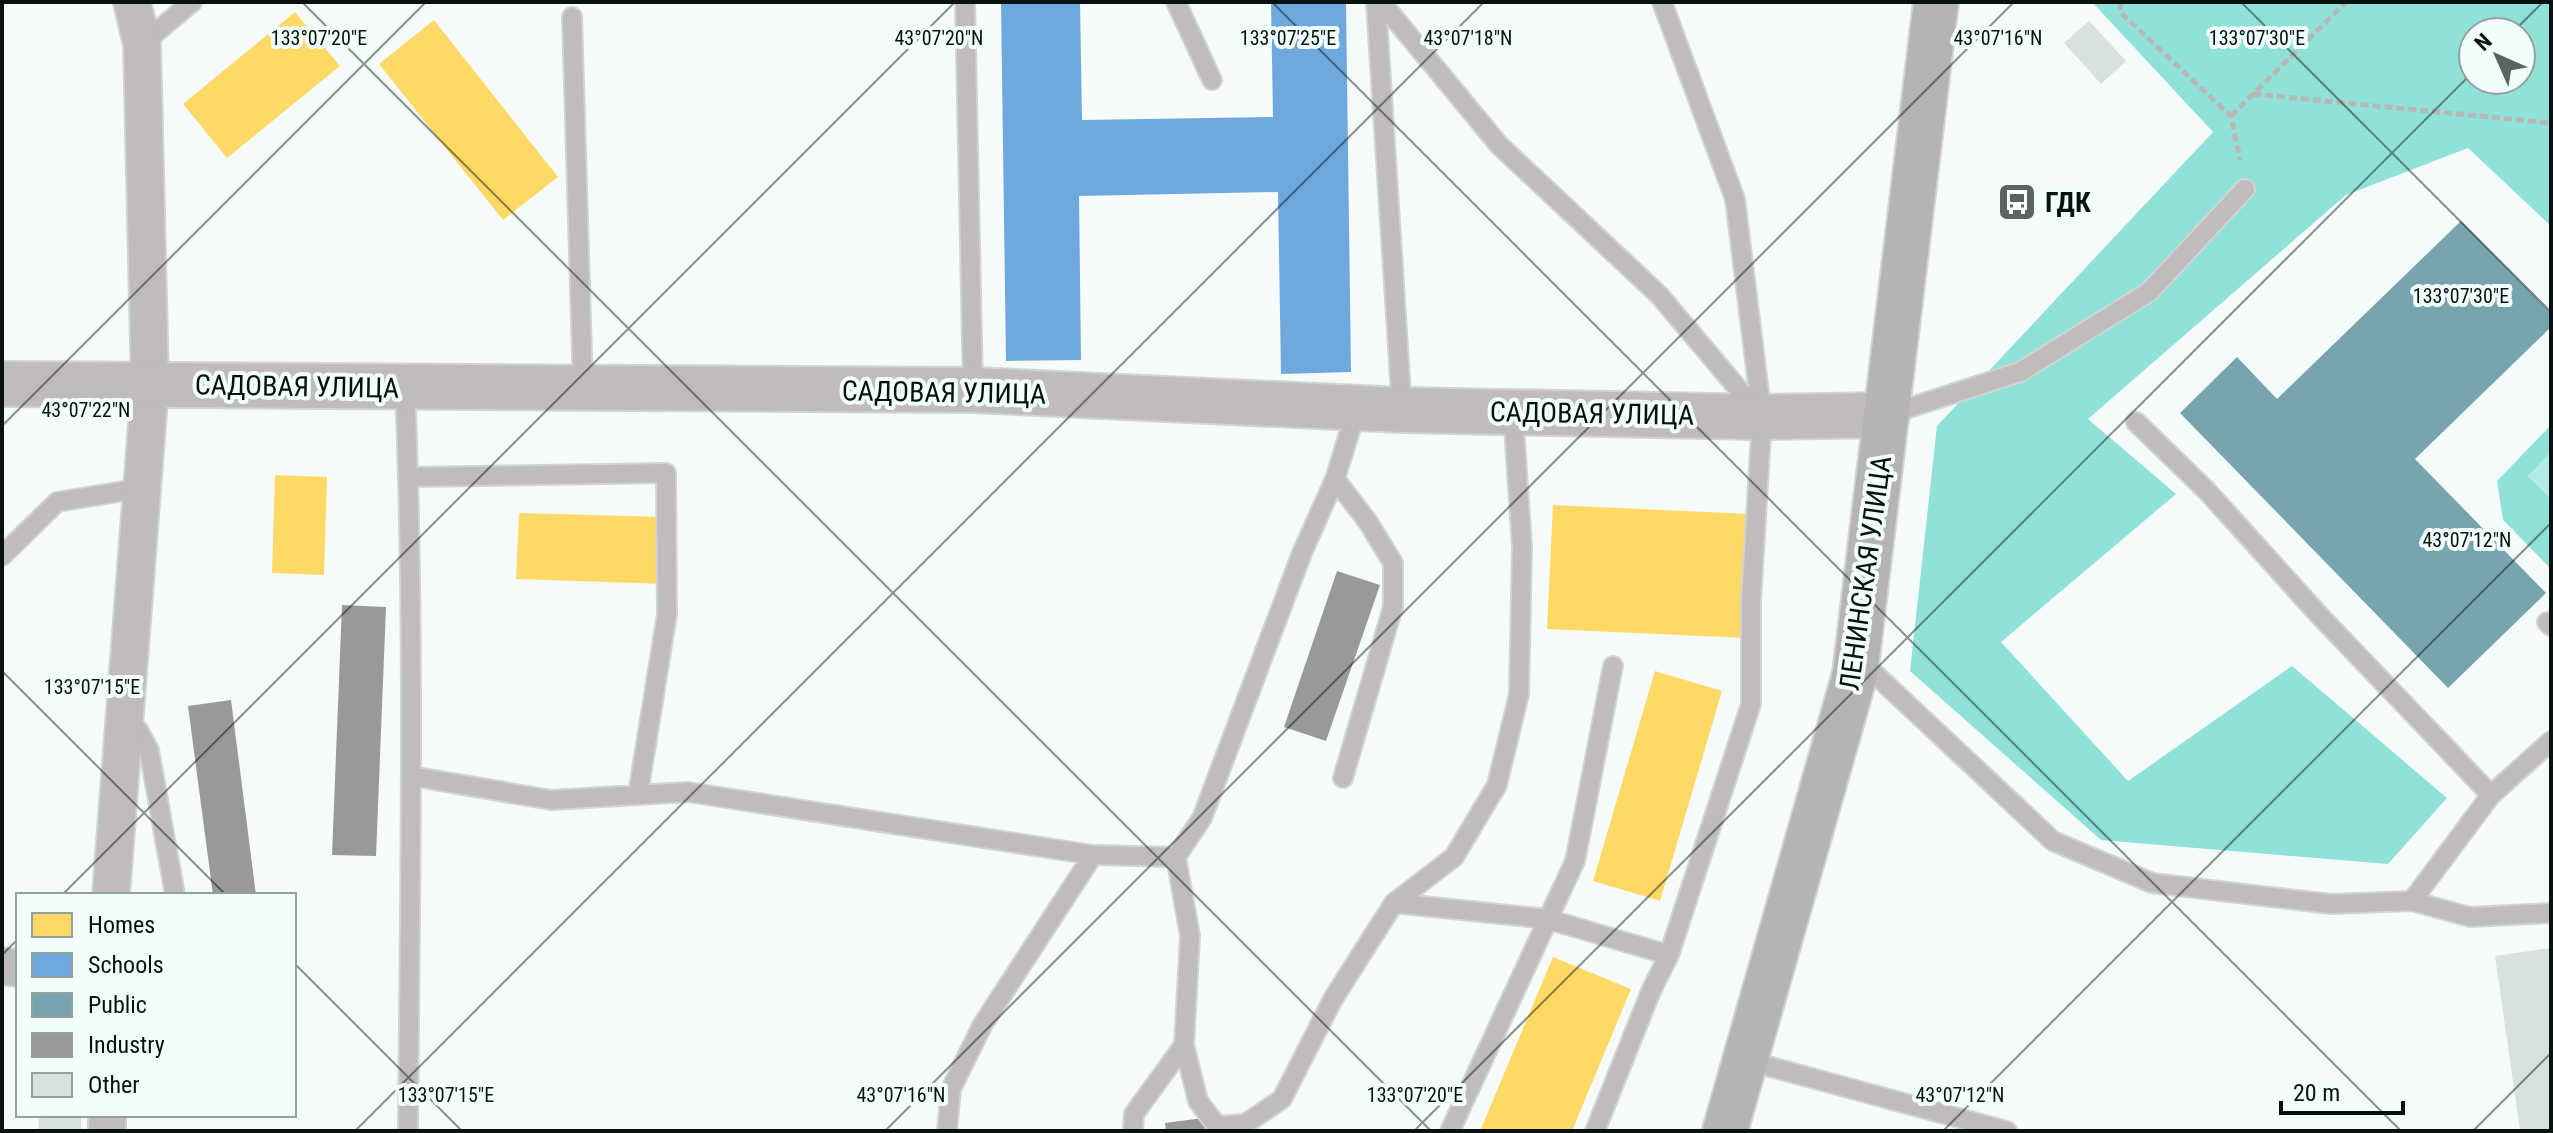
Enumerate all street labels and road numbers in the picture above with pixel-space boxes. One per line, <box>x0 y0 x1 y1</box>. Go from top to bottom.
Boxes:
street label: САДОВАЯ УЛИЦА <box>195 368 399 405</box>
street label: САДОВАЯ УЛИЦА <box>842 374 1046 411</box>
street label: САДОВАЯ УЛИЦА <box>1490 395 1694 432</box>
street label: ЛЕНИНСКАЯ УЛИЦА <box>1833 454 1898 693</box>

